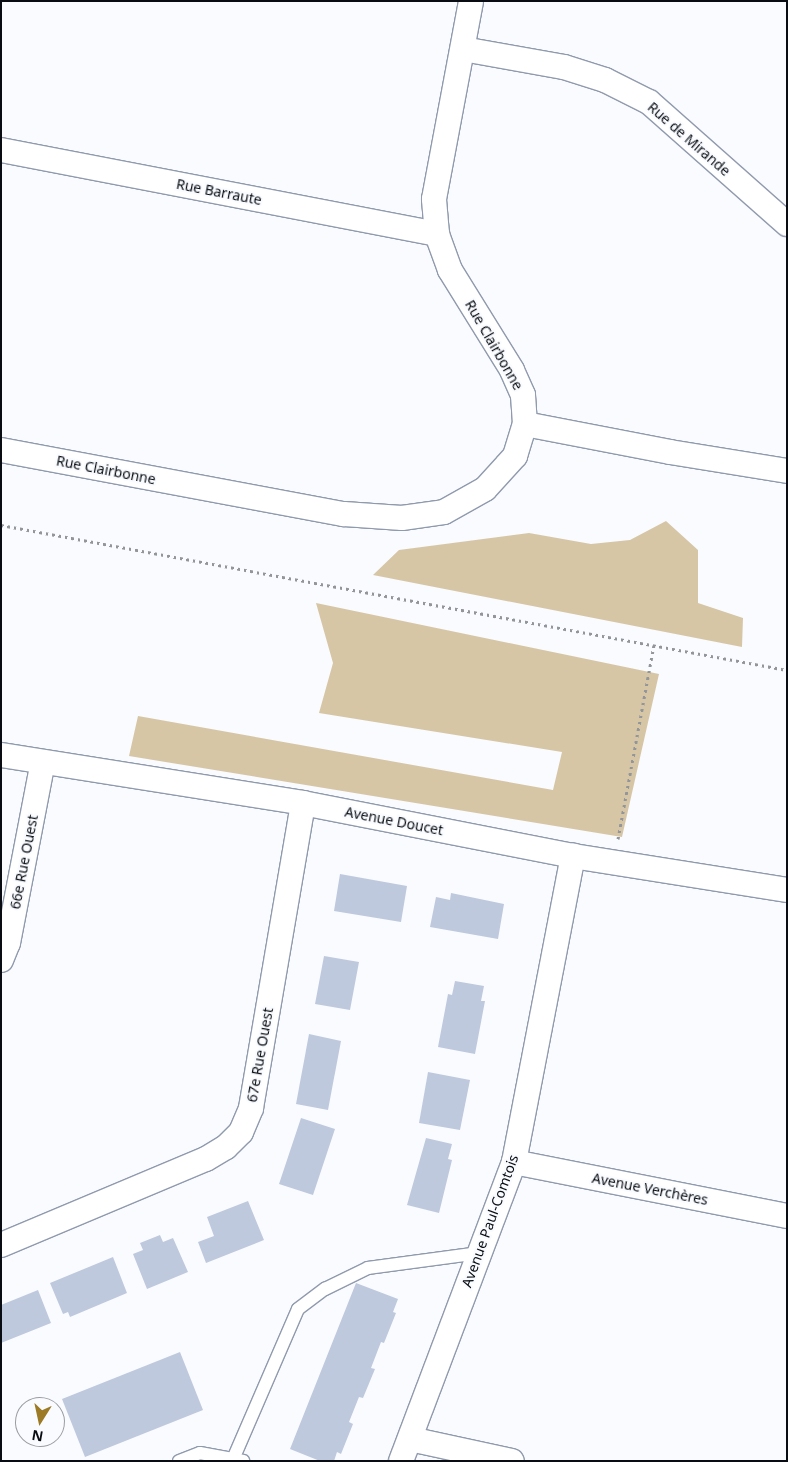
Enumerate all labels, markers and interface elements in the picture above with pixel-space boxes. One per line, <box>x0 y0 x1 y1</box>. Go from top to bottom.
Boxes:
street label: Rue de Mirande <box>644 99 734 179</box>
street label: Rue Barraute <box>175 175 263 209</box>
street label: Rue Clairbonne <box>462 297 526 393</box>
street label: Rue Clairbonne <box>55 452 157 488</box>
street label: Avenue Doucet <box>343 803 445 839</box>
street label: 66e Rue Ouest <box>7 813 41 911</box>
street label: 67e Rue Ouest <box>243 1006 277 1104</box>
street label: Avenue Paul-Comtois <box>458 1152 522 1290</box>
street label: Avenue Verchères <box>591 1170 709 1208</box>
north arrow <box>15 1397 65 1447</box>
text: N <box>30 1426 45 1447</box>

